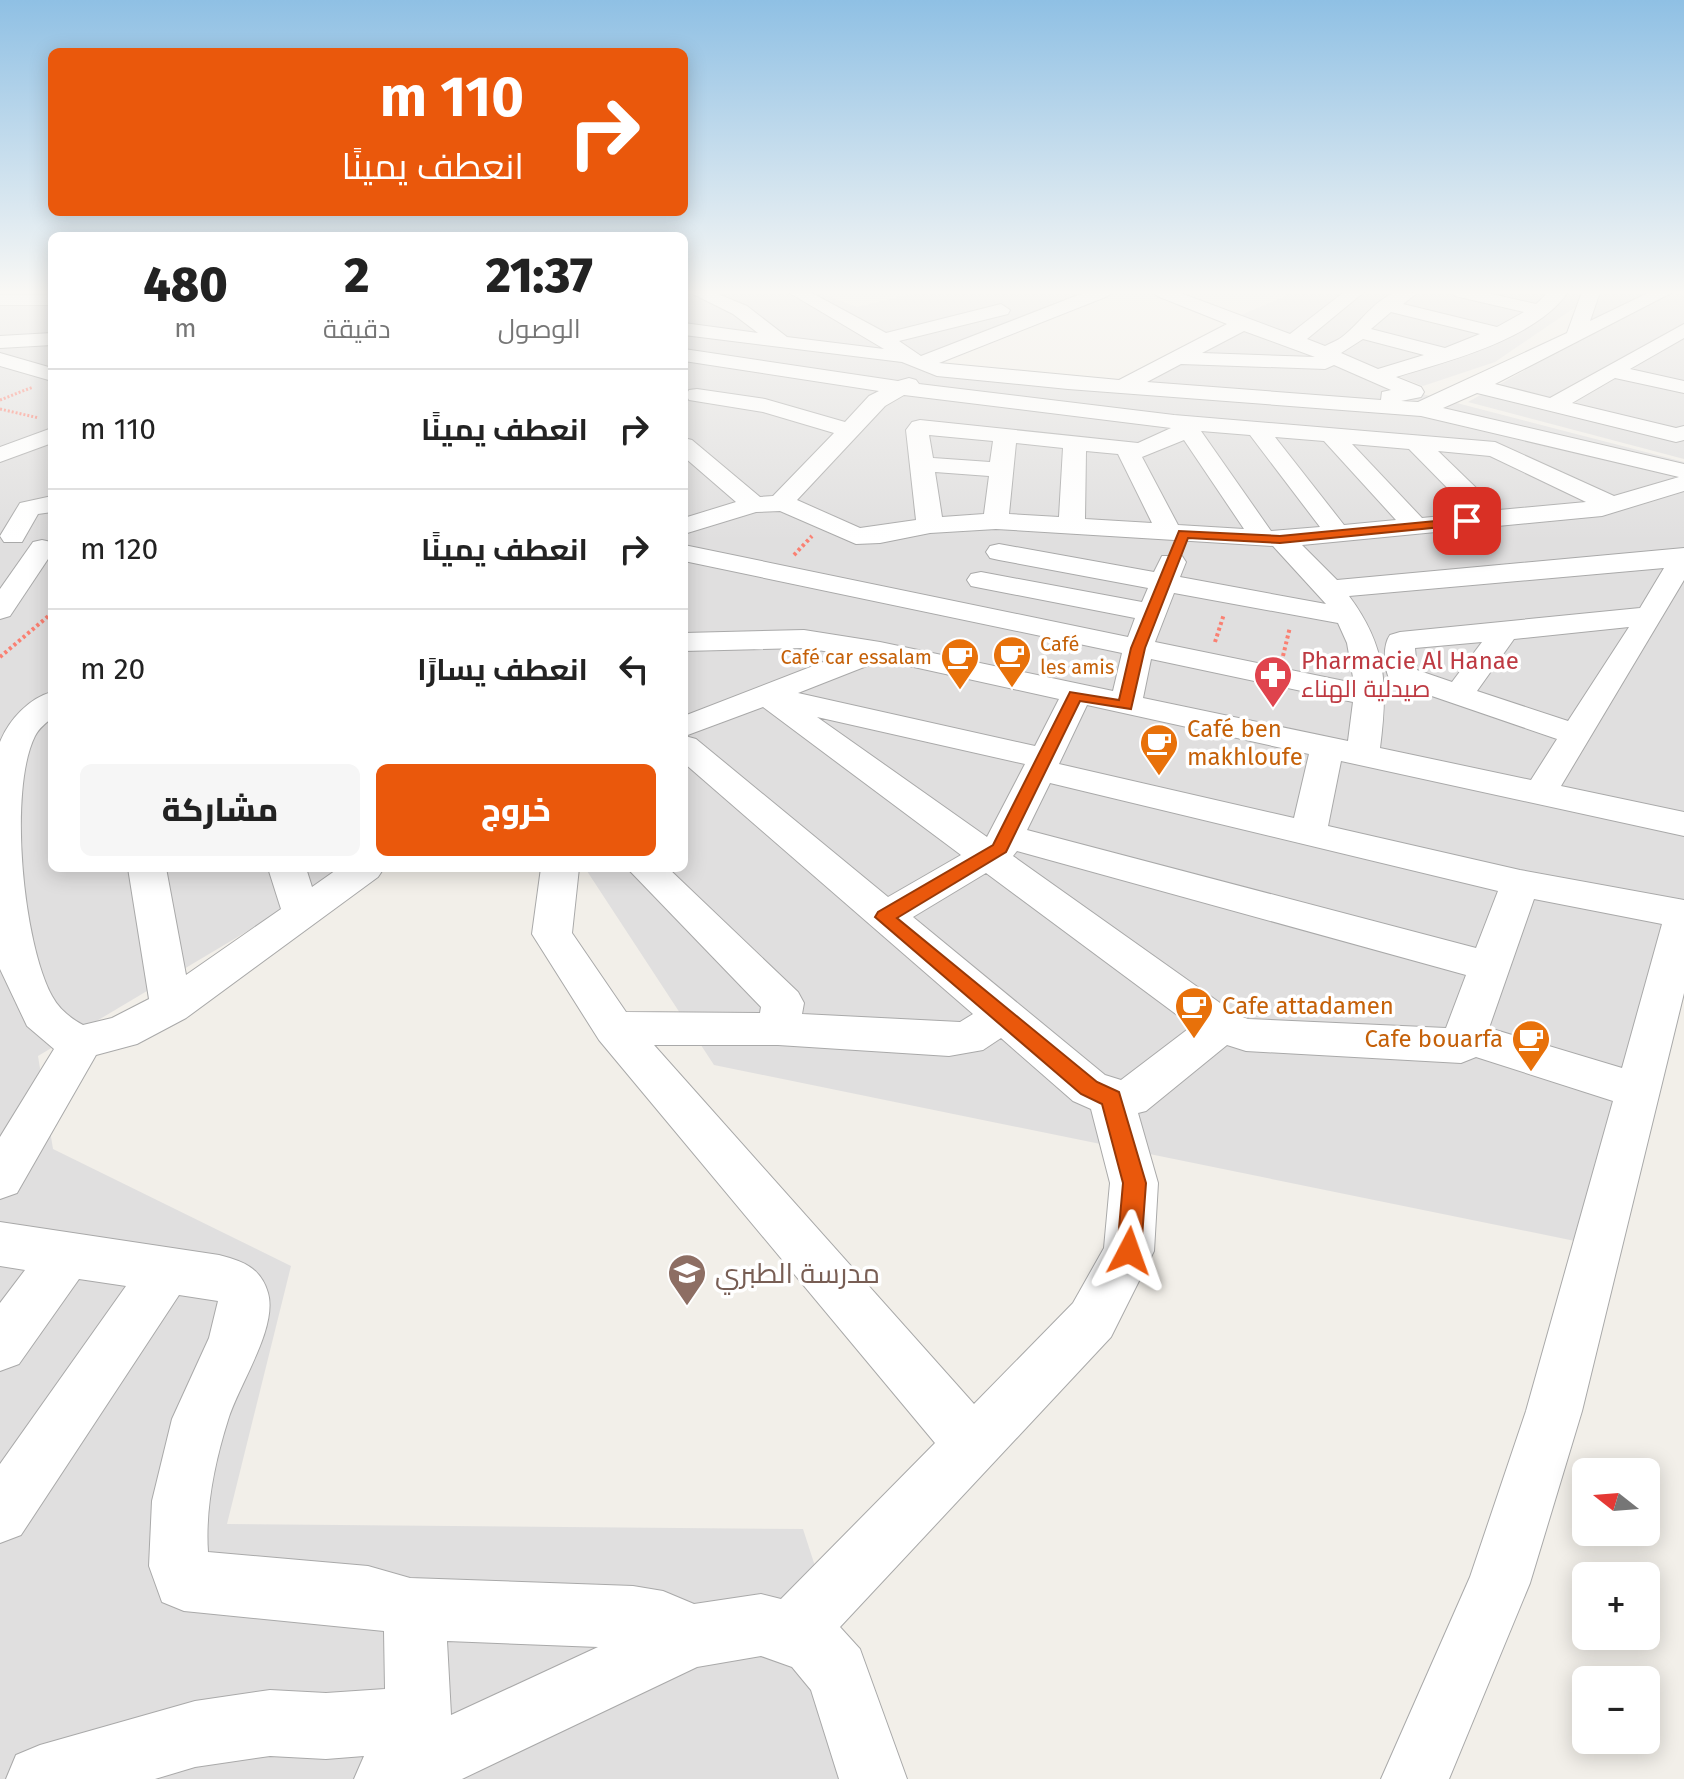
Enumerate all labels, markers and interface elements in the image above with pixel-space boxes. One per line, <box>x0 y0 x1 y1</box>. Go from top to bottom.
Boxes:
text: 110 m <box>380 64 524 131</box>
icon: right <box>552 80 656 184</box>
text: انعطف يمينًا <box>342 145 524 189</box>
text: 2 <box>344 247 369 305</box>
text: 21:37 <box>486 247 593 305</box>
text: 480 <box>143 256 228 314</box>
text: m <box>174 313 197 344</box>
text: دقيقة <box>323 314 391 345</box>
text: الوصول <box>498 314 581 345</box>
icon: right <box>612 407 656 451</box>
text: 110 m <box>80 411 156 447</box>
text: انعطف يمينًا <box>421 412 588 448</box>
pin <box>1433 487 1501 555</box>
icon: arrive <box>1445 499 1489 543</box>
icon: right <box>612 527 656 571</box>
text: 120 m <box>80 531 158 567</box>
text: انعطف يمينًا <box>421 532 588 568</box>
place label: Café les amis <box>1040 632 1114 679</box>
cafe icon: Café les amis <box>991 634 1033 689</box>
cafe icon: Café car essalam <box>939 636 981 691</box>
place label: Café car essalam <box>781 645 932 669</box>
icon: left <box>612 647 656 691</box>
place label: Pharmacie Al Hanae صيدلية الهناء <box>1301 647 1519 703</box>
text: 20 m <box>80 651 145 687</box>
text: انعطف يسارًا <box>417 652 588 688</box>
pharmacy icon: Pharmacie Al Hanae صيدلية الهناء <box>1252 654 1294 709</box>
place label: Café ben makhloufe <box>1187 715 1303 771</box>
cafe icon: Café ben makhloufe <box>1138 722 1180 777</box>
button: مشاركة <box>80 764 360 856</box>
button: خروج <box>376 764 656 856</box>
cafe icon: Cafe attadamen <box>1173 985 1215 1040</box>
place label: Cafe attadamen <box>1222 992 1394 1020</box>
cafe icon: Cafe bouarfa <box>1510 1018 1552 1073</box>
place label: Cafe bouarfa <box>1364 1025 1503 1053</box>
position arrow <box>1087 1209 1171 1293</box>
school or university icon: مدرسة الطبري <box>666 1252 708 1307</box>
place label: مدرسة الطبري <box>715 1257 880 1295</box>
north arrow <box>1572 1458 1660 1546</box>
map controls <box>1572 1458 1660 1754</box>
button: + <box>1572 1562 1660 1650</box>
button: − <box>1572 1666 1660 1754</box>

